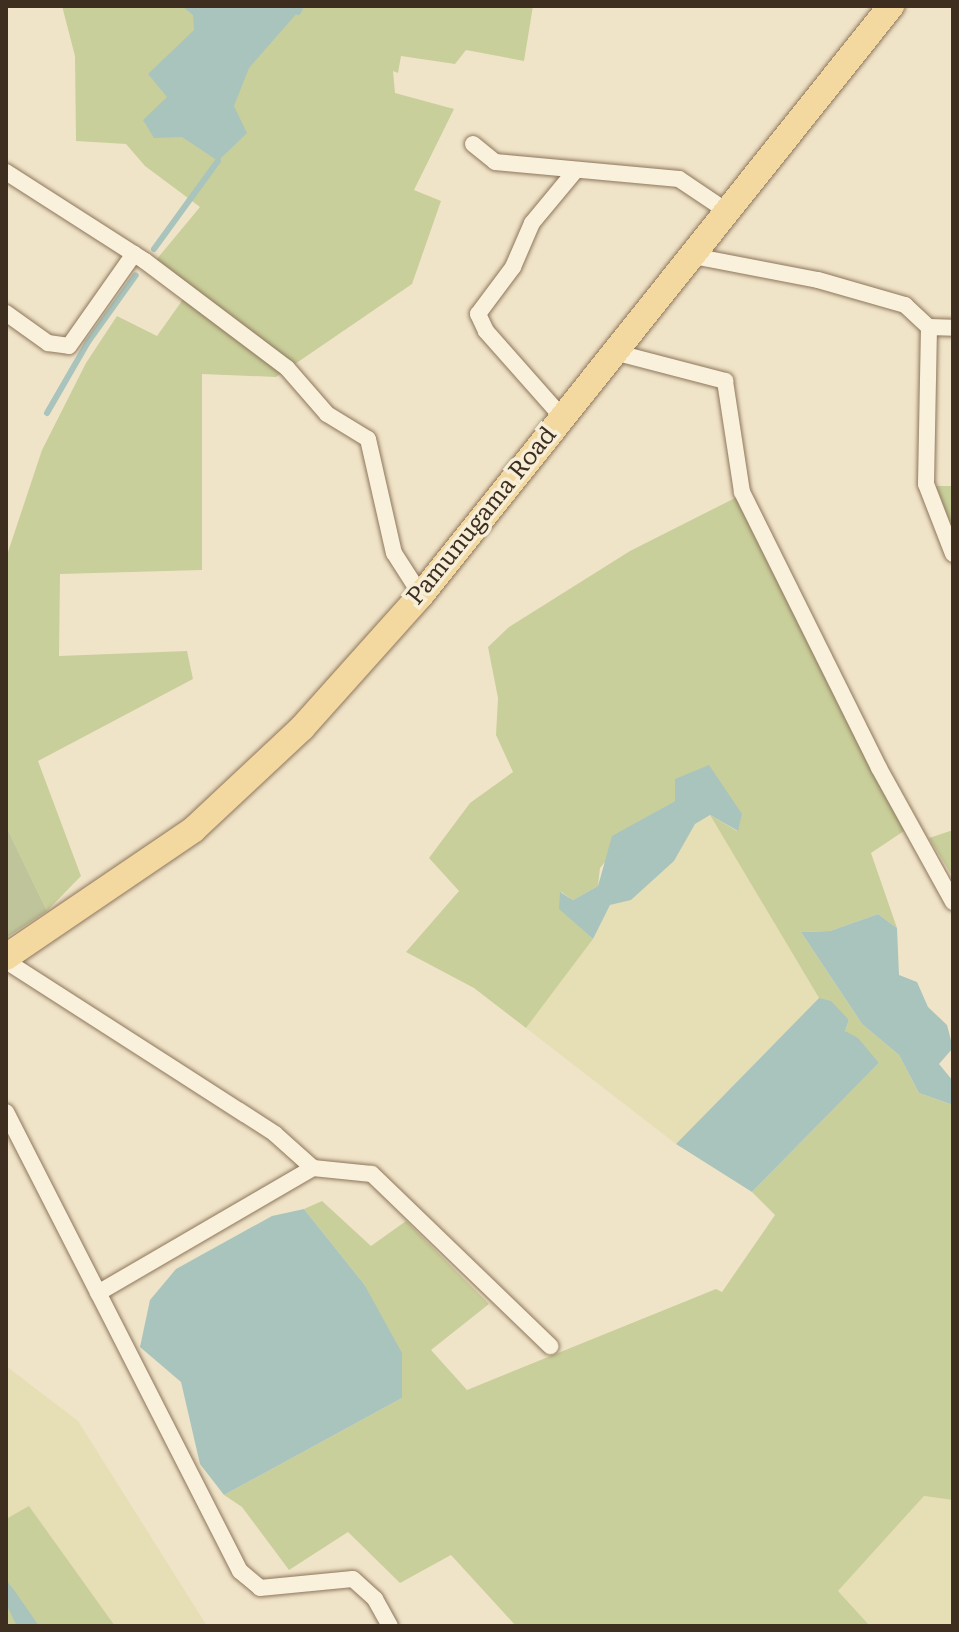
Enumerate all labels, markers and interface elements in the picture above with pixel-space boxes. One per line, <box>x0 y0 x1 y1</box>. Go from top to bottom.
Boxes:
street label: Pamunugama Road <box>401 421 563 611</box>

